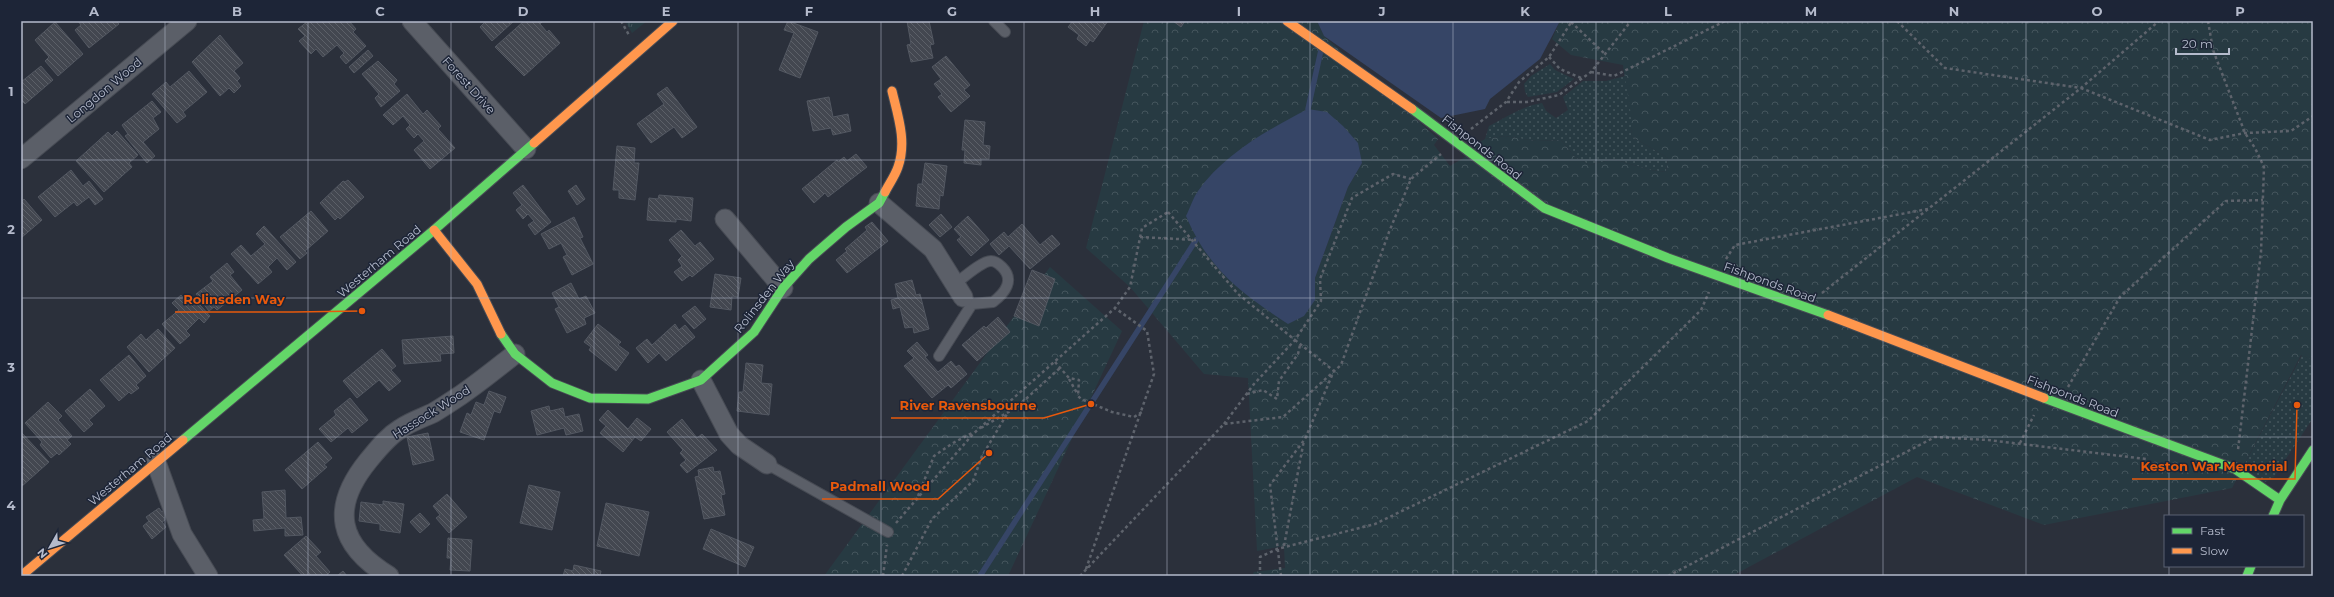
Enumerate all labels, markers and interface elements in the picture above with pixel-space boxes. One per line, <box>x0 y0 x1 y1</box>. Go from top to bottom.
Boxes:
text: A <box>88 3 100 19</box>
text: B <box>232 3 242 19</box>
text: C <box>375 3 385 19</box>
text: D <box>518 3 529 19</box>
text: E <box>662 3 671 19</box>
text: F <box>805 3 813 19</box>
text: G <box>947 3 957 19</box>
text: H <box>1090 3 1100 19</box>
text: I <box>1237 3 1241 19</box>
text: J <box>1377 3 1386 19</box>
text: K <box>1520 3 1530 19</box>
text: L <box>1664 3 1672 19</box>
text: M <box>1805 3 1817 19</box>
text: N <box>1949 3 1959 19</box>
text: O <box>2092 3 2103 19</box>
text: P <box>2235 3 2245 19</box>
scale bar <box>2176 30 2229 56</box>
text: 20 m <box>2182 36 2213 51</box>
street label: Forest Drive <box>439 53 499 117</box>
street label: Longdon Wood <box>63 54 145 126</box>
text: 1 <box>8 83 14 99</box>
street label: Fishponds Road <box>1439 111 1525 183</box>
text: 2 <box>7 221 15 237</box>
street label: Westerham Road <box>334 222 424 300</box>
street label: Rolinsden Way <box>731 256 798 336</box>
street label: Fishponds Road <box>1722 258 1818 306</box>
callout: Rolinsden Way <box>175 287 293 312</box>
text: Rolinsden Way <box>183 291 285 307</box>
text: 3 <box>6 359 15 375</box>
street label: Fishponds Road <box>2025 372 2121 420</box>
street label: Hassock Wood <box>389 382 473 442</box>
callout: River Ravensbourne <box>891 393 1044 418</box>
text: River Ravensbourne <box>900 397 1036 413</box>
street label: Westerham Road <box>85 430 175 508</box>
callout: Keston War Memorial <box>2132 454 2295 479</box>
text: Keston War Memorial <box>2141 458 2288 474</box>
callout: Padmall Wood <box>822 474 938 499</box>
text: Padmall Wood <box>830 478 930 494</box>
text: 4 <box>7 497 16 513</box>
legend <box>2164 515 2304 567</box>
text: Fast <box>2200 523 2225 538</box>
north arrow <box>30 527 70 567</box>
text: Slow <box>2200 543 2229 558</box>
text: N <box>34 545 50 561</box>

